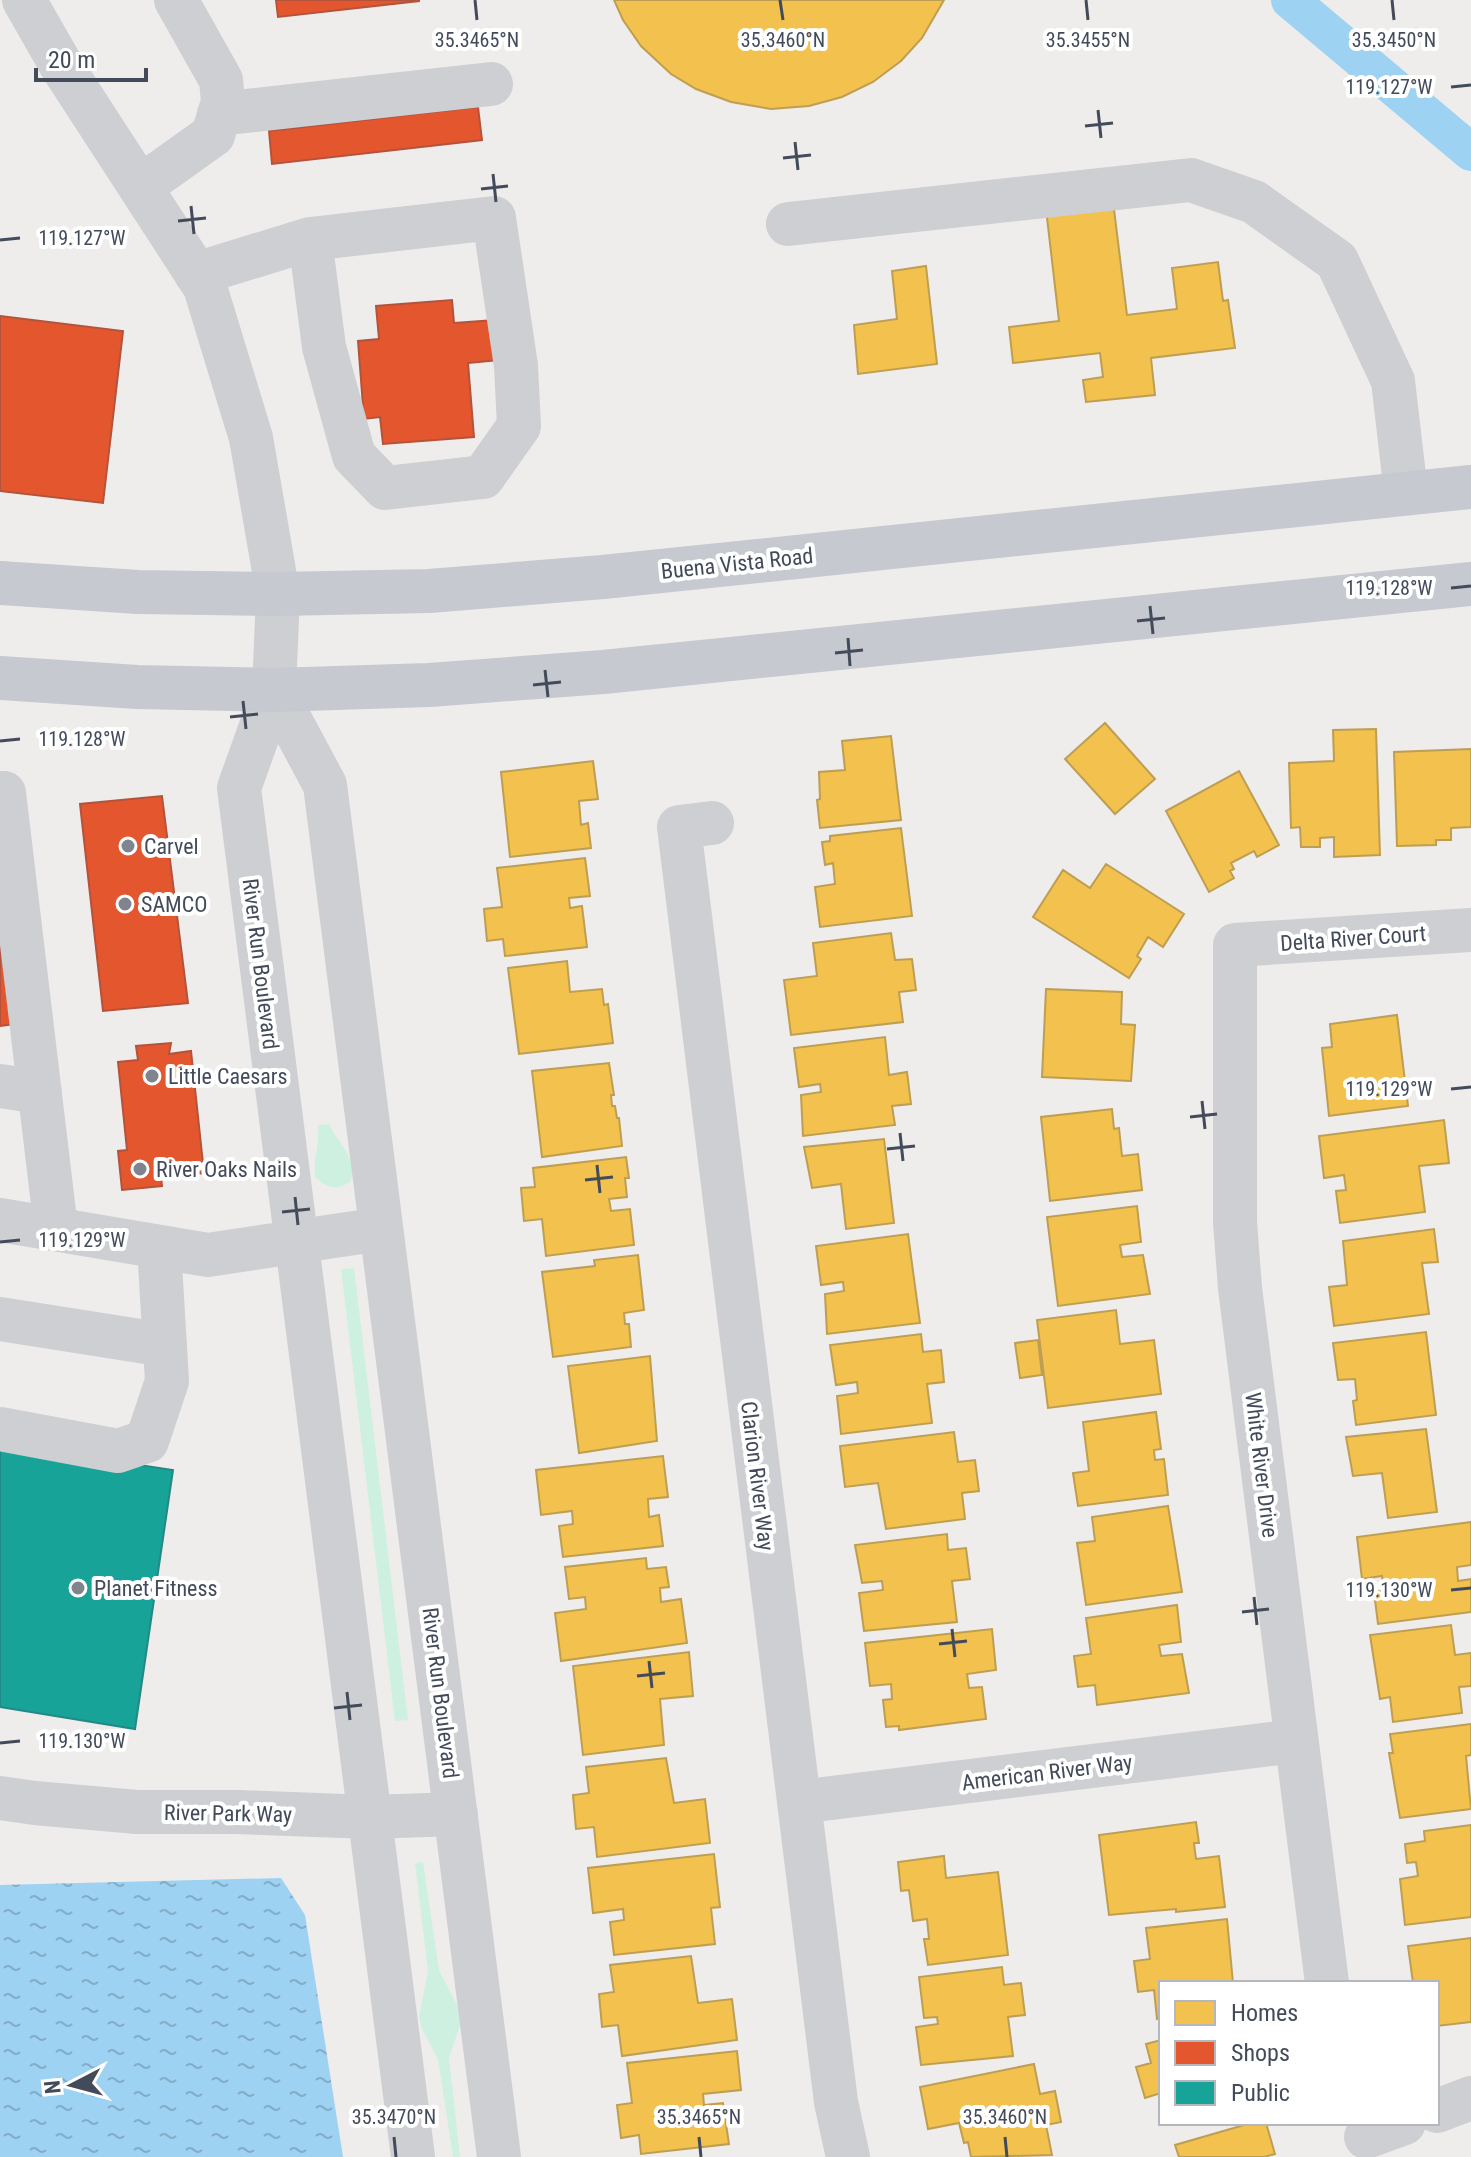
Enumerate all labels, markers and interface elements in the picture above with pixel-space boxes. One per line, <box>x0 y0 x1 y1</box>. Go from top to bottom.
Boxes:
text: 35.3465°N <box>435 28 519 52</box>
text: 35.3460°N <box>741 28 825 52</box>
text: 35.3455°N <box>1046 28 1130 52</box>
text: 35.3450°N <box>1352 28 1436 52</box>
scale bar <box>36 32 146 82</box>
text: 20 m <box>48 46 95 74</box>
text: 119.127°W <box>1345 75 1433 99</box>
text: 119.127°W <box>38 226 126 250</box>
street label: Buena Vista Road <box>660 543 814 584</box>
text: 119.128°W <box>1345 576 1433 600</box>
text: 119.128°W <box>38 727 126 751</box>
place label: Carvel <box>144 834 199 859</box>
marker: Carvel <box>119 837 137 855</box>
street label: River Run Boulevard <box>238 877 283 1051</box>
place label: SAMCO <box>141 892 207 917</box>
marker: SAMCO <box>116 895 134 913</box>
street label: Delta River Court <box>1279 921 1427 956</box>
place label: Little Caesars <box>168 1064 288 1089</box>
marker: Little Caesars <box>143 1067 161 1085</box>
text: 119.129°W <box>1345 1077 1433 1101</box>
place label: River Oaks Nails <box>156 1157 297 1182</box>
marker: River Oaks Nails <box>131 1160 149 1178</box>
text: 119.129°W <box>38 1228 126 1252</box>
street label: White River Drive <box>1240 1391 1283 1539</box>
street label: Clarion River Way <box>736 1400 779 1552</box>
place label: Planet Fitness <box>94 1576 217 1601</box>
text: 119.130°W <box>1345 1578 1433 1602</box>
marker: Planet Fitness <box>69 1579 87 1597</box>
street label: River Run Boulevard <box>418 1606 463 1780</box>
text: 119.130°W <box>38 1729 126 1753</box>
street label: American River Way <box>960 1750 1134 1795</box>
street label: River Park Way <box>164 1800 292 1827</box>
legend <box>1159 1981 1439 2125</box>
text: Homes <box>1231 1999 1298 2027</box>
text: Shops <box>1231 2039 1290 2067</box>
north arrow <box>32 2045 112 2125</box>
text: N <box>39 2079 66 2095</box>
text: Public <box>1231 2079 1290 2107</box>
text: 35.3470°N <box>352 2105 436 2129</box>
text: 35.3465°N <box>657 2105 741 2129</box>
text: 35.3460°N <box>963 2105 1047 2129</box>

